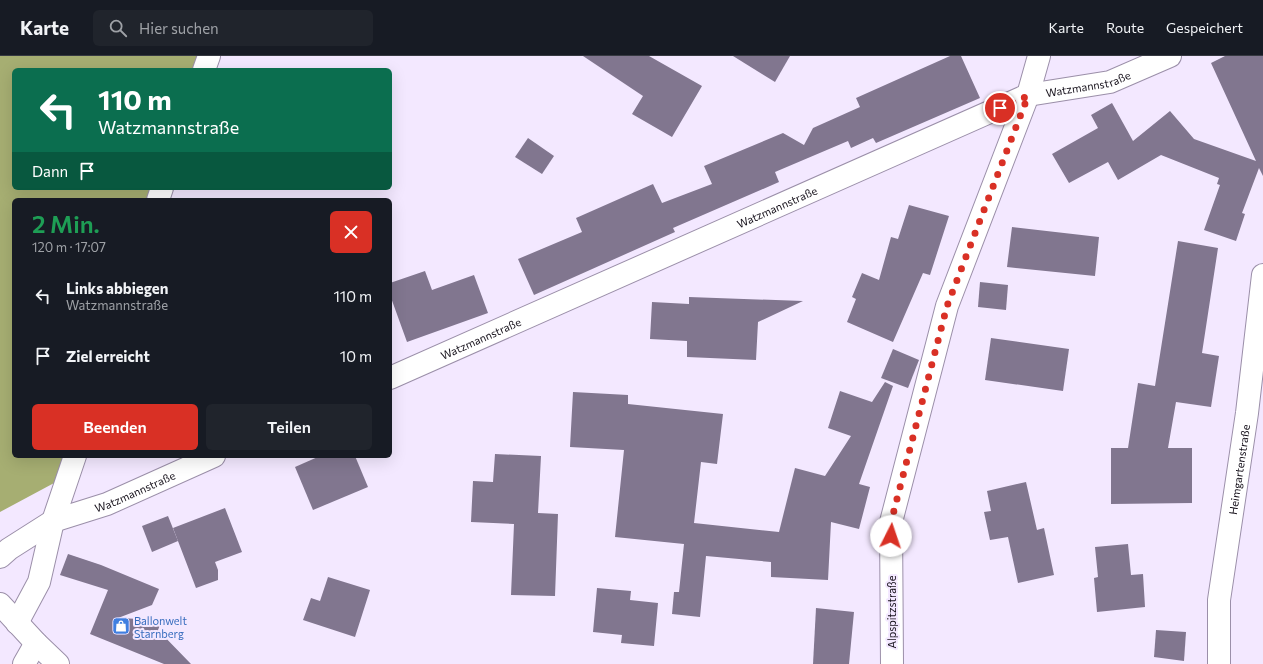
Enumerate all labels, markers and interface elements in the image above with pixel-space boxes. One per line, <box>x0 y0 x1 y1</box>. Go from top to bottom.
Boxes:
search box <box>93 10 373 46</box>
text: Karte <box>20 16 69 39</box>
icon: search <box>107 17 129 39</box>
text: Hier suchen <box>139 19 219 37</box>
text: Karte <box>1049 19 1084 36</box>
text: Route <box>1106 19 1144 36</box>
text: Gespeichert <box>1166 19 1243 36</box>
street label: Watzmannstraße <box>1045 68 1132 99</box>
text: 110 m <box>98 82 172 116</box>
icon: left <box>32 84 84 136</box>
pin <box>983 91 1017 125</box>
icon: arrive <box>989 97 1011 119</box>
text: Watzmannstraße <box>98 116 239 138</box>
icon: arrive <box>76 160 98 182</box>
text: Dann <box>32 162 68 180</box>
street label: Watzmannstraße <box>735 183 819 230</box>
text: 2 Min. <box>32 209 100 238</box>
button: close <box>330 211 372 253</box>
text: 120 m · 17:07 <box>32 239 106 255</box>
text: Links abbiegen <box>66 279 168 297</box>
icon: left <box>32 285 54 307</box>
text: 110 m <box>333 287 372 305</box>
text: Watzmannstraße <box>66 297 168 313</box>
street label: Watzmannstraße <box>438 314 523 361</box>
icon: arrive <box>32 345 54 367</box>
text: Ziel erreicht <box>66 347 150 365</box>
text: 10 m <box>340 347 372 365</box>
button: Beenden <box>32 404 198 450</box>
button: Teilen <box>206 404 372 450</box>
street label: Heimgartenstraße <box>1225 423 1252 516</box>
street label: Watzmannstraße <box>93 468 177 514</box>
position arrow <box>870 515 912 557</box>
street label: Alpspitzstraße <box>885 575 898 649</box>
place label: Ballonwelt Starnberg <box>134 614 187 640</box>
shop icon: Ballonwelt Starnberg <box>111 616 131 636</box>

